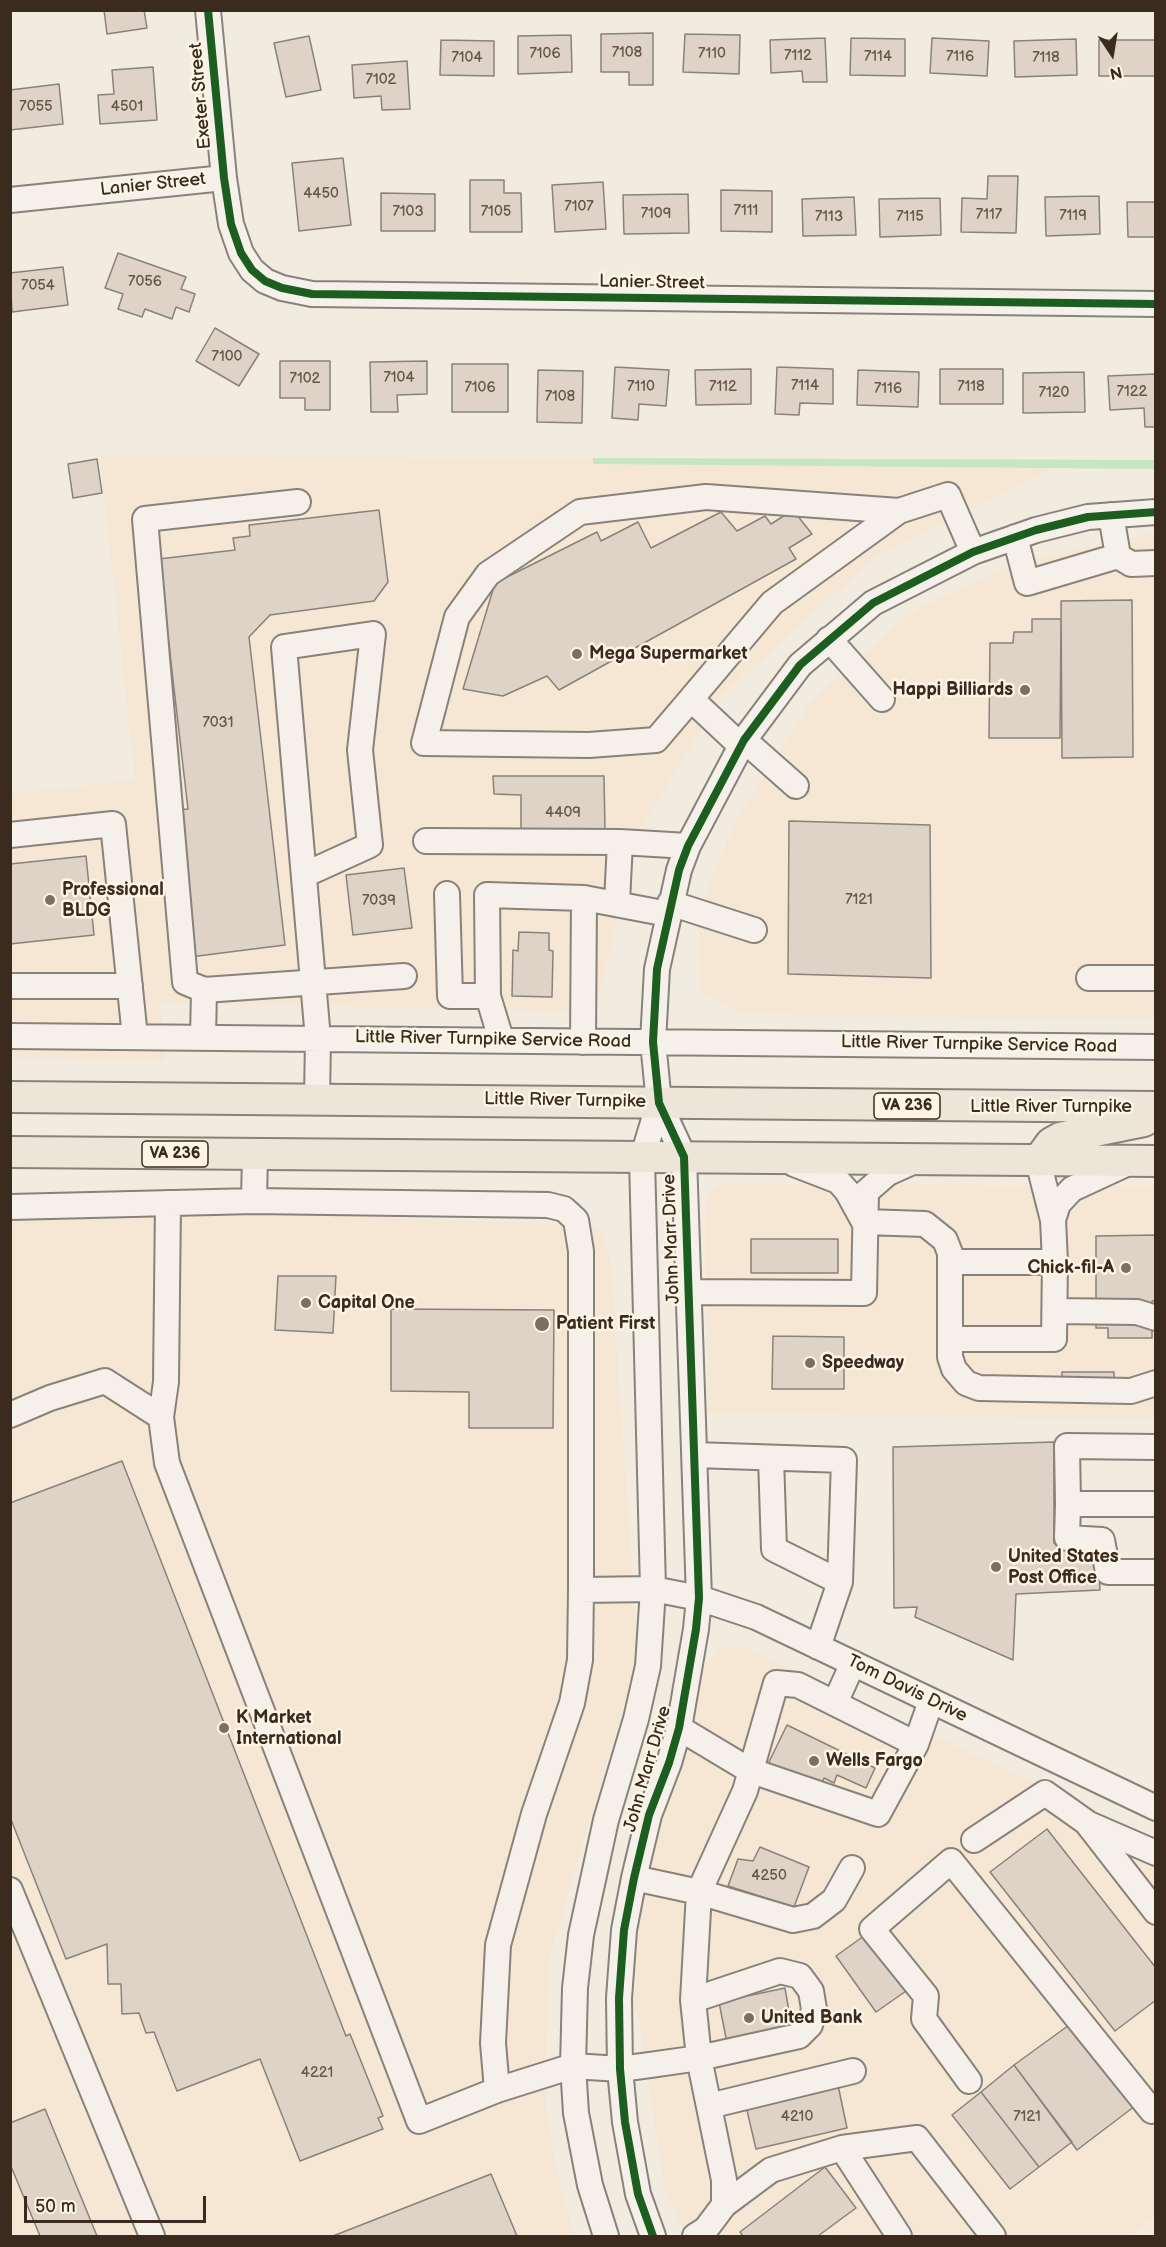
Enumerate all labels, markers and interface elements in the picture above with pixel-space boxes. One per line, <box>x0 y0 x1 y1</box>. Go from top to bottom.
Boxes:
north arrow <box>1082 24 1142 84</box>
street label: Exeter Street <box>186 42 216 150</box>
house number: 7108 <box>612 44 642 62</box>
house number: 7106 <box>529 45 561 63</box>
house number: 7110 <box>698 45 726 63</box>
house number: 7112 <box>784 47 812 65</box>
house number: 7114 <box>864 48 892 66</box>
house number: 7116 <box>946 48 974 66</box>
house number: 7104 <box>451 49 483 67</box>
house number: 7118 <box>1032 49 1060 67</box>
text: N <box>1108 62 1124 83</box>
house number: 7102 <box>366 71 396 89</box>
house number: 7055 <box>19 98 53 116</box>
house number: 4501 <box>111 98 143 116</box>
street label: Lanier Street <box>99 169 207 201</box>
house number: 4450 <box>303 185 339 203</box>
house number: 7107 <box>564 198 594 216</box>
house number: 7111 <box>734 202 758 220</box>
house number: 7103 <box>392 203 424 221</box>
house number: 7105 <box>481 203 511 221</box>
house number: 7109 <box>641 205 671 223</box>
house number: 7117 <box>976 206 1002 224</box>
house number: 7119 <box>1059 207 1087 225</box>
house number: 7113 <box>815 208 843 226</box>
house number: 7115 <box>896 208 924 226</box>
street label: Lanier Street <box>599 271 705 295</box>
house number: 7056 <box>128 273 162 291</box>
house number: 7054 <box>21 277 55 295</box>
house number: 7100 <box>212 348 242 366</box>
house number: 7104 <box>383 369 415 387</box>
house number: 7102 <box>290 370 320 388</box>
house number: 7114 <box>791 377 819 395</box>
house number: 7110 <box>627 378 655 396</box>
house number: 7112 <box>709 378 737 396</box>
house number: 7118 <box>957 378 985 396</box>
house number: 7106 <box>464 379 496 397</box>
house number: 7116 <box>874 380 902 398</box>
house number: 7122 <box>1117 383 1147 401</box>
house number: 7120 <box>1039 384 1069 402</box>
house number: 7108 <box>545 388 575 406</box>
place label: Mega Supermarket <box>589 643 747 665</box>
marker: Mega Supermarket <box>570 647 584 661</box>
place label: Happi Billiards <box>892 679 1013 701</box>
marker: Happi Billiards <box>1018 683 1032 697</box>
house number: 7031 <box>202 714 234 732</box>
house number: 4409 <box>545 804 581 822</box>
place label: Professional BLDG <box>62 879 164 922</box>
house number: 7121 <box>845 891 873 909</box>
house number: 7039 <box>362 892 396 910</box>
marker: Professional BLDG <box>43 893 57 907</box>
street label: Little River Turnpike Service Road <box>355 1027 631 1053</box>
street label: Little River Turnpike Service Road <box>841 1032 1117 1058</box>
street label: Little River Turnpike <box>484 1089 646 1113</box>
road number: VA 236 <box>874 1093 940 1119</box>
street label: Little River Turnpike <box>970 1096 1132 1118</box>
road number: VA 236 <box>142 1141 208 1167</box>
street label: John Marr Drive <box>659 1174 685 1304</box>
place label: Chick-fil-A <box>1027 1257 1114 1279</box>
marker: Chick-fil-A <box>1119 1261 1133 1275</box>
place label: Capital One <box>318 1292 415 1314</box>
marker: Capital One <box>299 1296 313 1310</box>
place label: Patient First <box>556 1313 655 1335</box>
marker: Patient First <box>533 1315 551 1333</box>
place label: Speedway <box>822 1352 904 1374</box>
marker: Speedway <box>803 1356 817 1370</box>
place label: United States Post Office <box>1008 1546 1119 1588</box>
marker: United States Post Office <box>989 1560 1003 1574</box>
street label: Tom Davis Drive <box>843 1651 971 1727</box>
street label: John Marr Drive <box>620 1703 676 1835</box>
place label: K Market International <box>236 1707 341 1750</box>
marker: K Market International <box>217 1721 231 1735</box>
place label: Wells Fargo <box>826 1750 923 1772</box>
marker: Wells Fargo <box>807 1754 821 1768</box>
house number: 4250 <box>751 1867 787 1885</box>
place label: United Bank <box>761 2007 862 2029</box>
marker: United Bank <box>742 2011 756 2025</box>
house number: 4221 <box>301 2064 333 2082</box>
house number: 4210 <box>781 2108 813 2126</box>
house number: 7121 <box>1013 2108 1041 2126</box>
scale bar <box>27 2184 208 2222</box>
text: 50 m <box>35 2196 76 2217</box>

